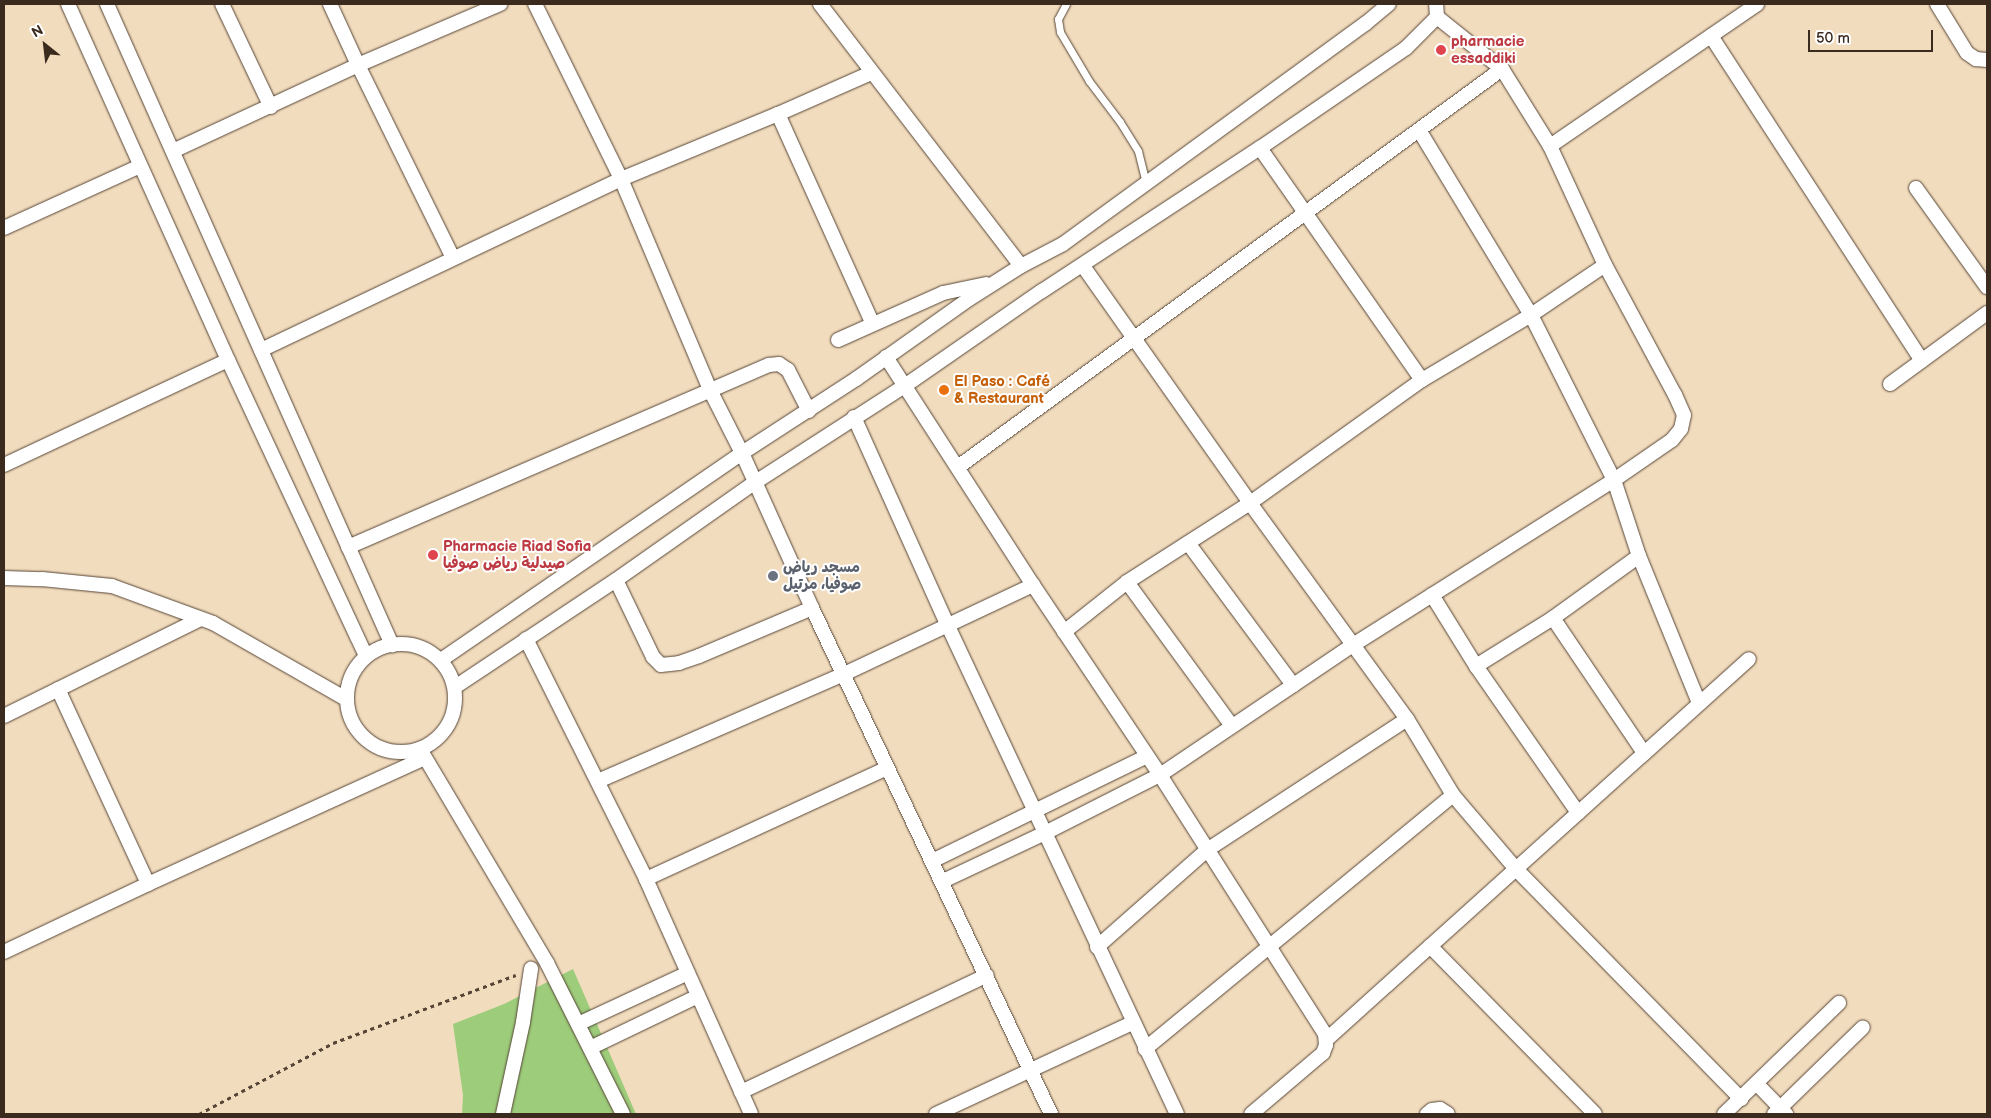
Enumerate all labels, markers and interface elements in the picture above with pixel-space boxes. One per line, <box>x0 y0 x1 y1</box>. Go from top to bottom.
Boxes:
north arrow <box>20 20 70 70</box>
scale bar <box>1811 20 1936 52</box>
text: N <box>29 21 46 41</box>
text: 50 m <box>1816 29 1850 48</box>
place label: pharmacie essaddiki <box>1451 32 1524 67</box>
marker: pharmacie essaddiki <box>1435 44 1447 56</box>
place label: El Paso : Café & Restaurant <box>954 372 1050 407</box>
marker: El Paso : Café & Restaurant <box>938 384 950 396</box>
place label: Pharmacie Riad Sofia صيدلية رياض صوفيا <box>443 537 591 572</box>
marker: Pharmacie Riad Sofia صيدلية رياض صوفيا <box>427 549 439 561</box>
place label: مسجد رياض صوفيا، مرتیل <box>783 558 861 593</box>
marker: مسجد رياض صوفيا، مرتیل <box>767 570 779 582</box>

